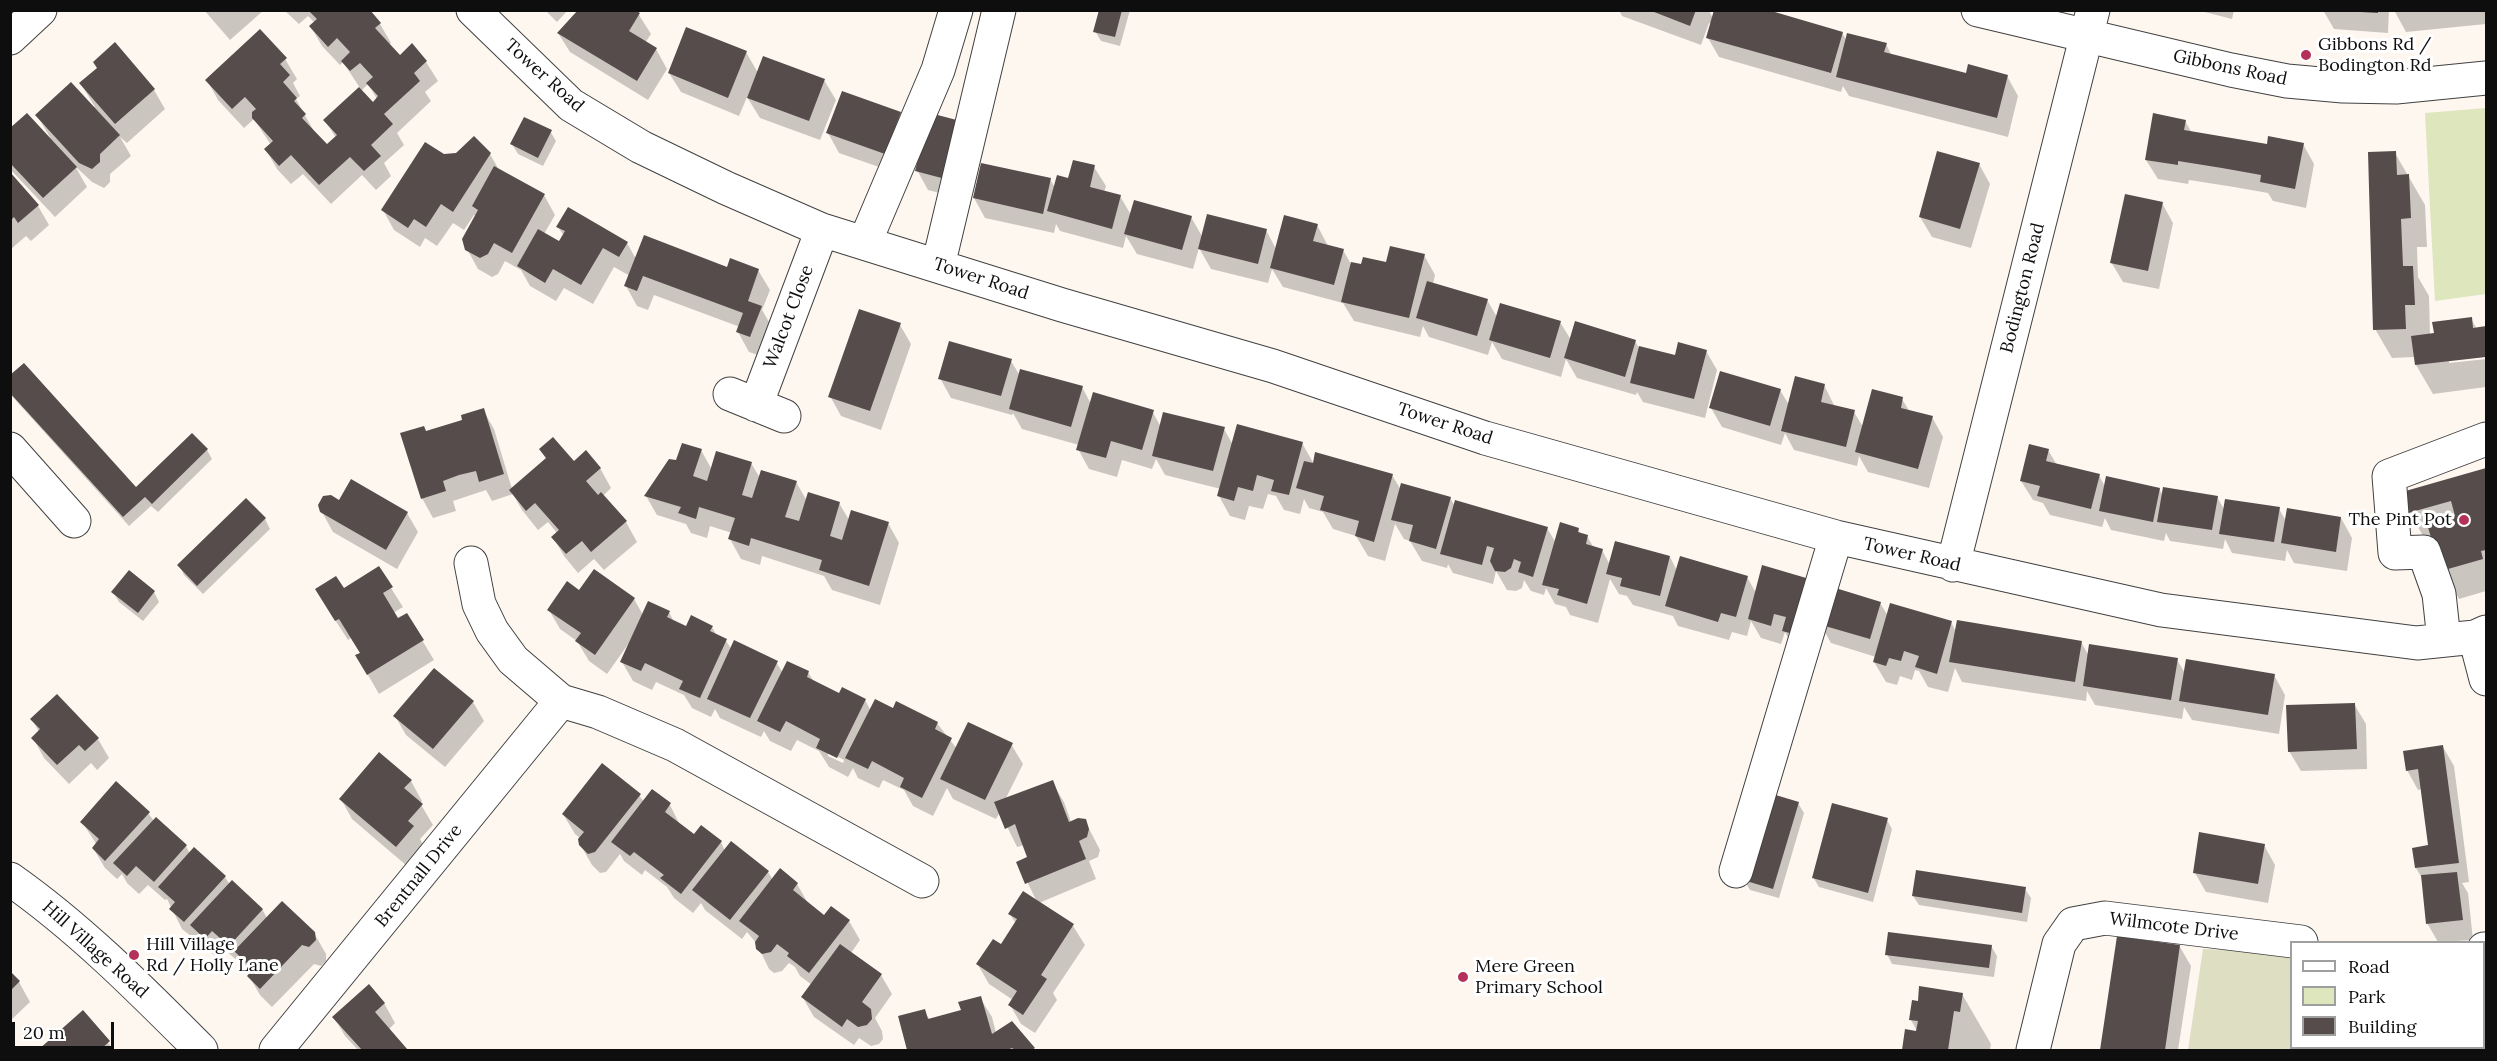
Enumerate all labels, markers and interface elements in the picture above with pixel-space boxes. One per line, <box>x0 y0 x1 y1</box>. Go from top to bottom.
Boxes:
place label: Gibbons Rd / Bodington Rd <box>2318 34 2432 76</box>
street label: Tower Road <box>500 35 588 117</box>
street label: Gibbons Road <box>2171 45 2289 91</box>
marker: Gibbons Rd / Bodington Rd <box>2299 48 2313 62</box>
street label: Bodington Road <box>1996 221 2050 355</box>
street label: Tower Road <box>930 253 1032 305</box>
street label: Walcot Close <box>759 262 819 372</box>
street label: Tower Road <box>1394 398 1496 450</box>
place label: The Pint Pot <box>2349 509 2452 531</box>
marker: The Pint Pot <box>2457 513 2471 527</box>
street label: Tower Road <box>1861 533 1963 577</box>
street label: Brentnall Drive <box>371 820 467 932</box>
street label: Hill Village Road <box>38 897 152 1003</box>
street label: Wilmcote Drive <box>2108 908 2240 946</box>
place label: Hill Village Rd / Holly Lane <box>146 934 279 976</box>
legend <box>2290 941 2485 1049</box>
marker: Hill Village Rd / Holly Lane <box>127 948 141 962</box>
text: Road <box>2348 955 2390 978</box>
place label: Mere Green Primary School <box>1475 956 1603 998</box>
marker: Mere Green Primary School <box>1456 970 1470 984</box>
text: Park <box>2348 985 2385 1008</box>
scale bar <box>15 1010 117 1048</box>
text: Building <box>2348 1015 2416 1038</box>
text: 20 m <box>23 1021 65 1044</box>

